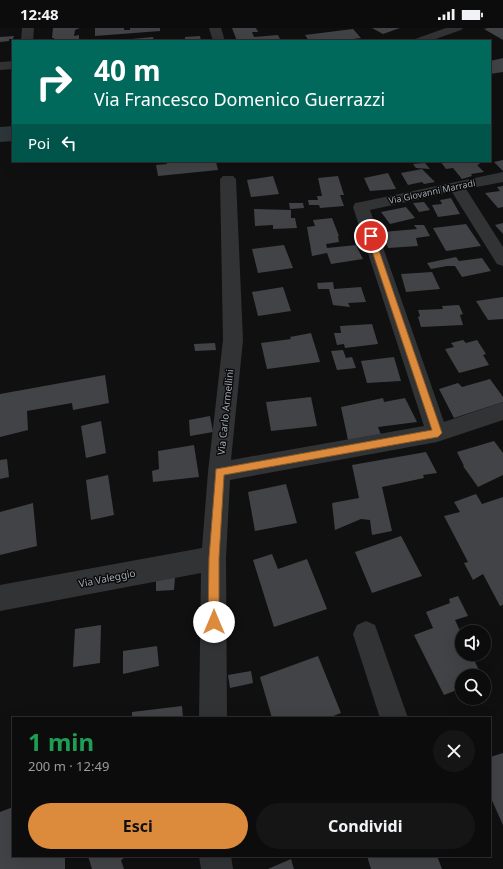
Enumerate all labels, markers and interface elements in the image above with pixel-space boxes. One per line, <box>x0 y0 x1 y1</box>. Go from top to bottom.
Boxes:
text: 12:48 <box>20 4 59 24</box>
text: 40 m <box>94 51 161 89</box>
icon: right <box>28 56 80 108</box>
text: Via Francesco Domenico Guerrazzi <box>94 87 385 111</box>
icon: left <box>58 132 80 154</box>
text: Poi <box>28 133 50 153</box>
street label: Via Giovanni Marradi <box>387 176 476 207</box>
pin <box>354 219 388 253</box>
icon: arrive <box>360 225 382 247</box>
street label: Via Carlo Armellini <box>214 368 236 456</box>
street label: Via Valeggio <box>78 566 136 590</box>
position arrow <box>193 601 235 643</box>
map controls <box>455 625 491 705</box>
button: sound <box>455 625 491 661</box>
button: search <box>455 669 491 705</box>
text: 1 min <box>28 725 94 758</box>
button: close <box>433 730 475 772</box>
text: 200 m · 12:49 <box>28 757 109 775</box>
button: Esci <box>28 803 248 849</box>
button: Condividi <box>256 803 475 849</box>

